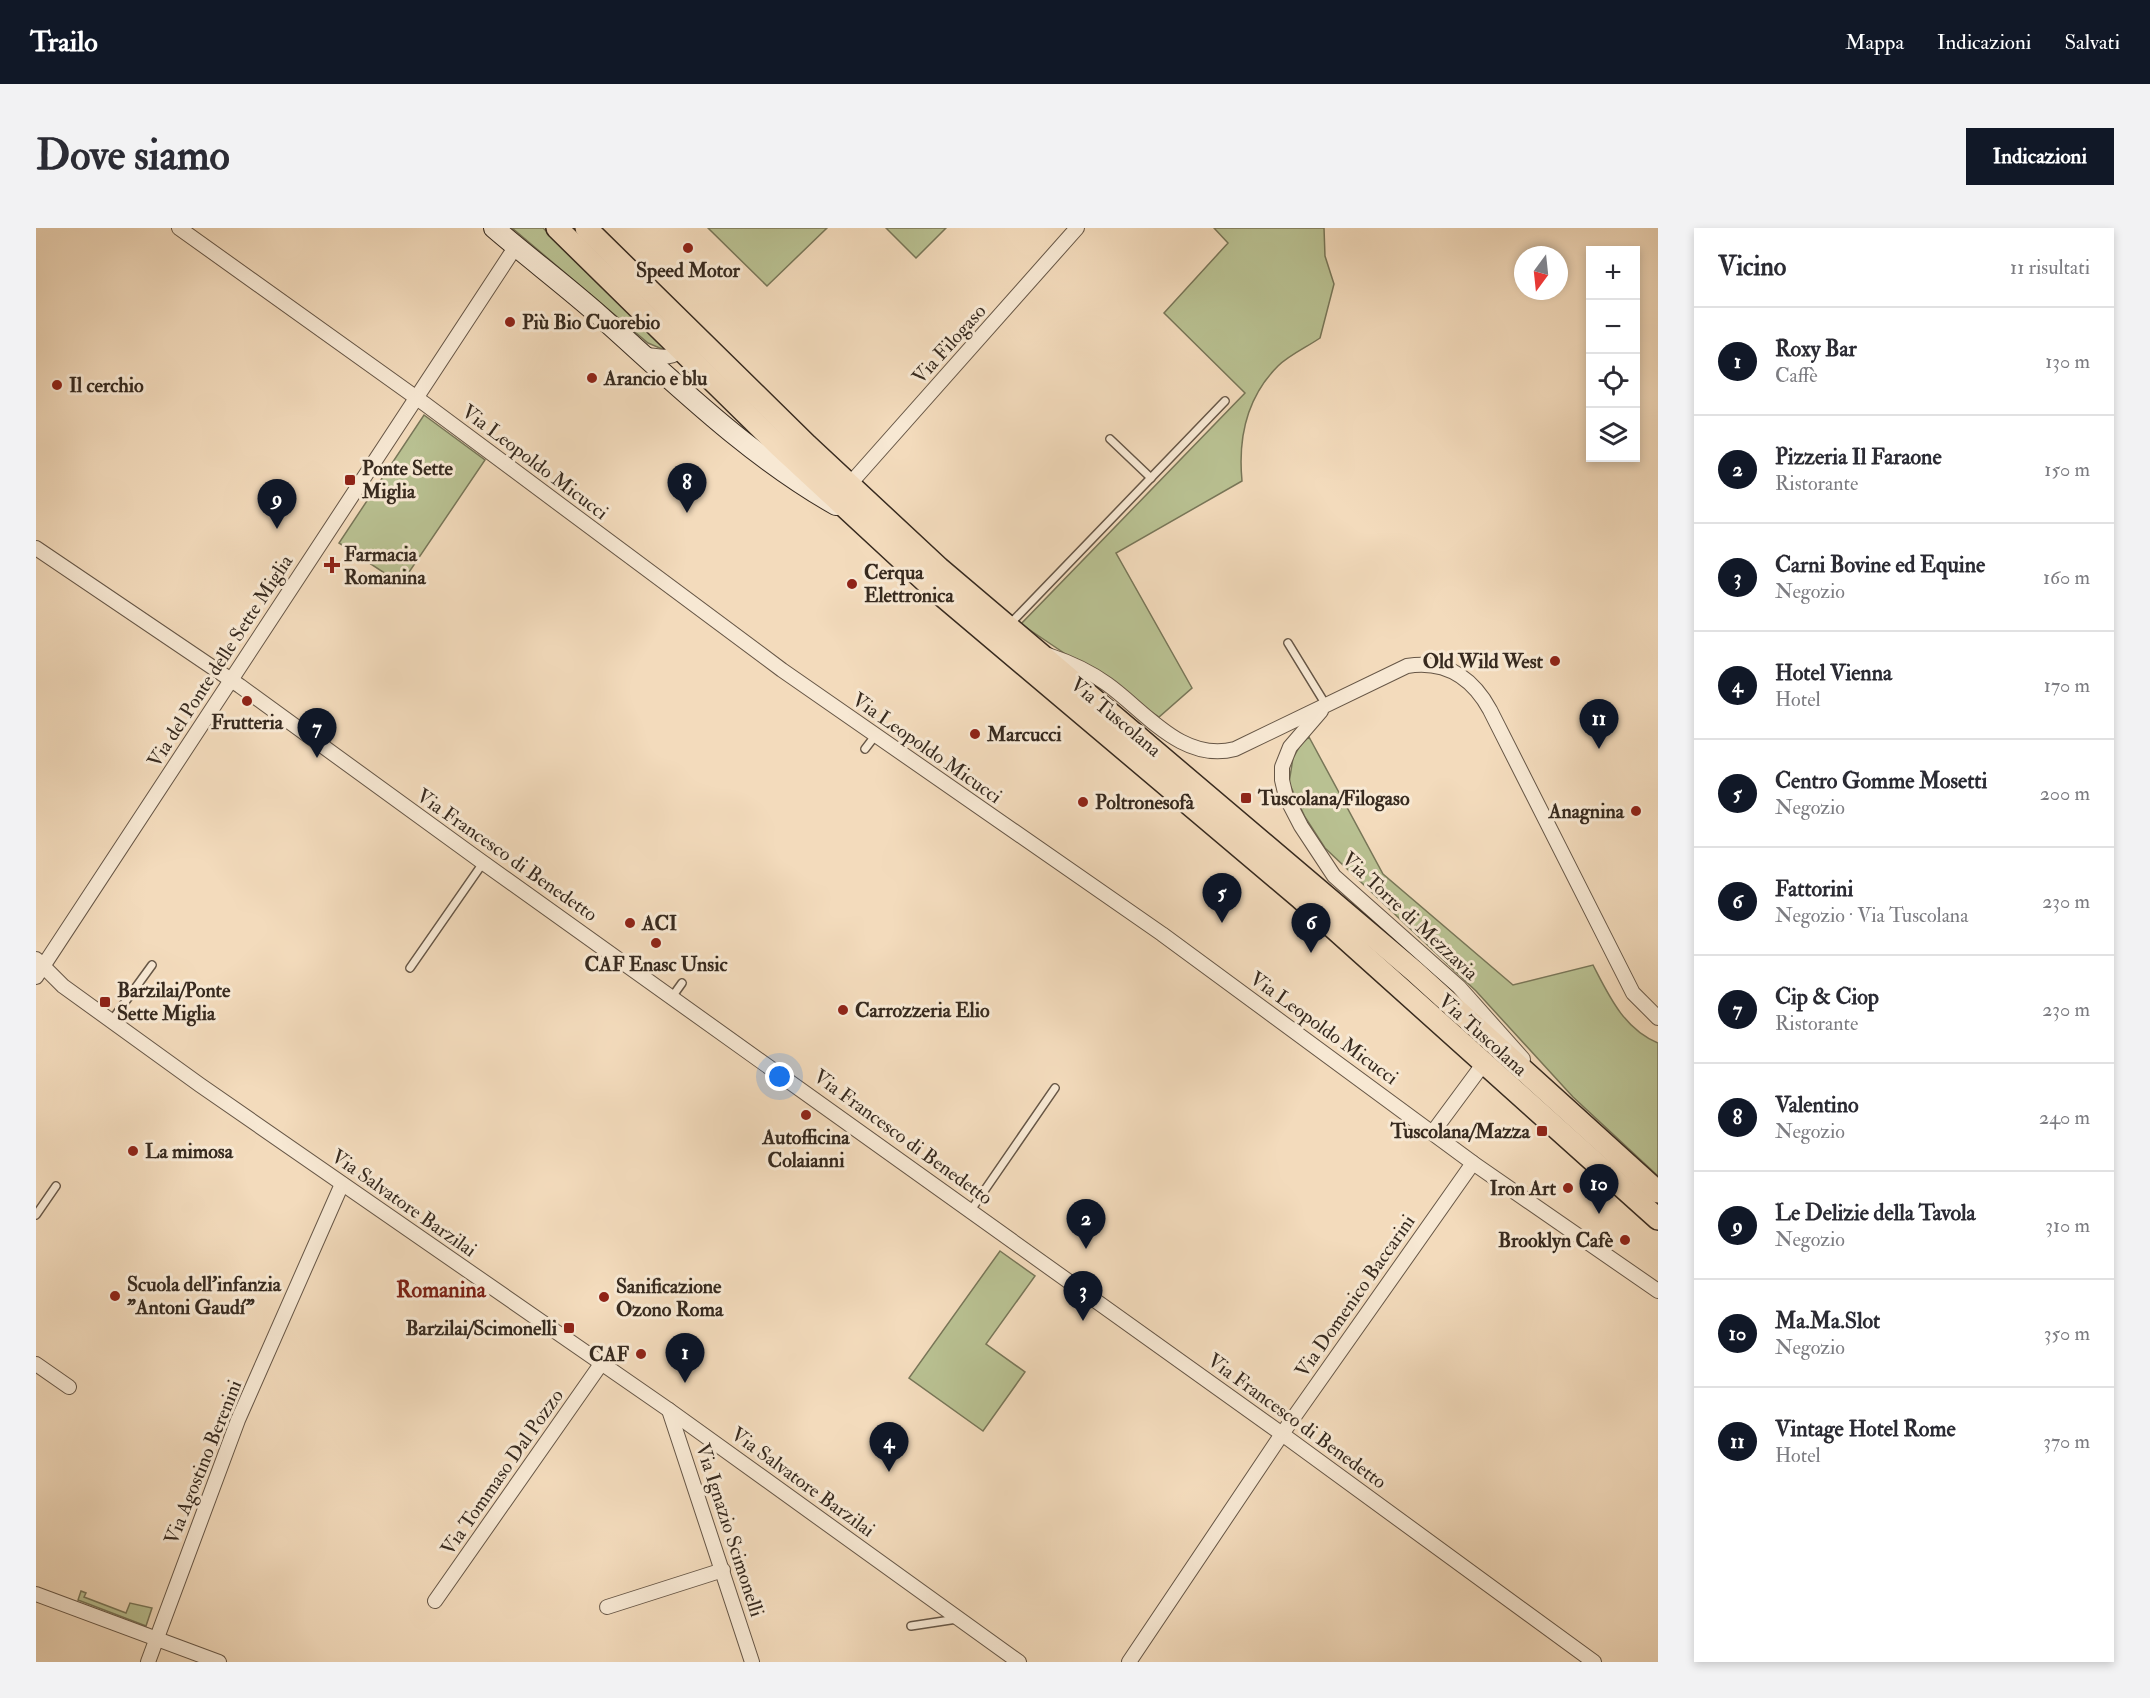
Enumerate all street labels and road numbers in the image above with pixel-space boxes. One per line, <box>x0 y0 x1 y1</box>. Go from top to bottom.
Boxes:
street label: Via Filogaso <box>907 299 991 389</box>
street label: Via Leopoldo Micucci <box>456 399 613 526</box>
street label: Via del Ponte delle Sette Miglia <box>142 549 299 772</box>
street label: Via Tuscolana <box>1065 672 1167 763</box>
street label: Via Leopoldo Micucci <box>847 687 1007 810</box>
street label: Via Francesco di Benedetto <box>412 783 602 927</box>
street label: Via Torre di Mezzavia <box>1337 846 1484 986</box>
street label: Via Leopoldo Micucci <box>1244 966 1403 1091</box>
street label: Via Tuscolana <box>1433 988 1533 1082</box>
street label: Via Francesco di Benedetto <box>809 1064 997 1210</box>
street label: Via Salvatore Barzilai <box>327 1144 481 1262</box>
street label: Via Domenico Baccarini <box>1289 1210 1421 1382</box>
street label: Via Francesco di Benedetto <box>1203 1348 1391 1494</box>
street label: Via Agostino Berenini <box>159 1376 247 1548</box>
street label: Via Tommaso Dal Pozzo <box>435 1384 569 1560</box>
street label: Via Salvatore Barzilai <box>726 1422 880 1542</box>
street label: Via Ignazio Scimonelli <box>690 1440 770 1620</box>

